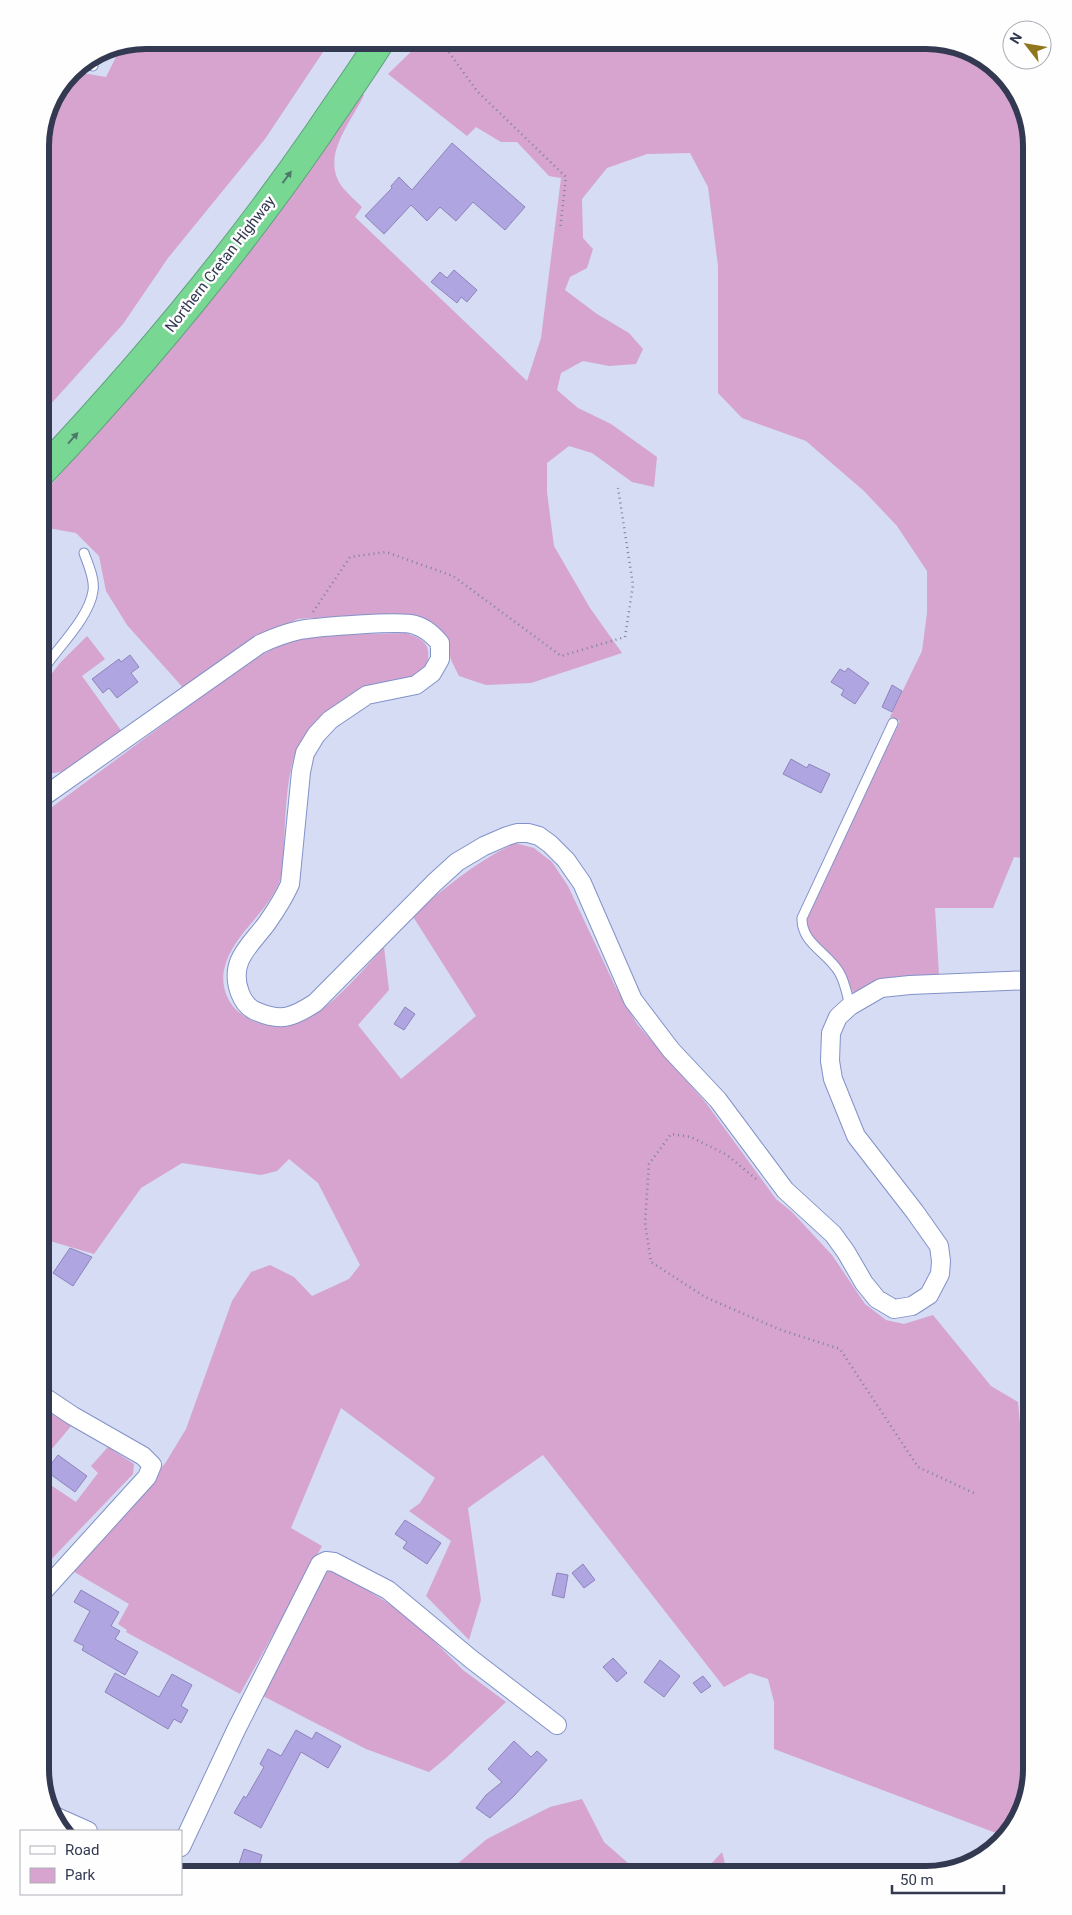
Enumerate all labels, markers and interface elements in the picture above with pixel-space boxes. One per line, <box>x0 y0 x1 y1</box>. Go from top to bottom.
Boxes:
north arrow <box>1002 20 1052 70</box>
text: N <box>1006 30 1025 47</box>
one-way arrow <box>282 170 292 184</box>
street label: Northern Cretan Highway <box>161 192 279 336</box>
one-way arrow <box>68 432 79 445</box>
legend <box>20 1830 182 1895</box>
text: Road <box>65 1841 99 1859</box>
scale bar <box>892 1862 1004 1894</box>
text: Park <box>65 1866 96 1884</box>
text: 50 m <box>900 1871 934 1889</box>

